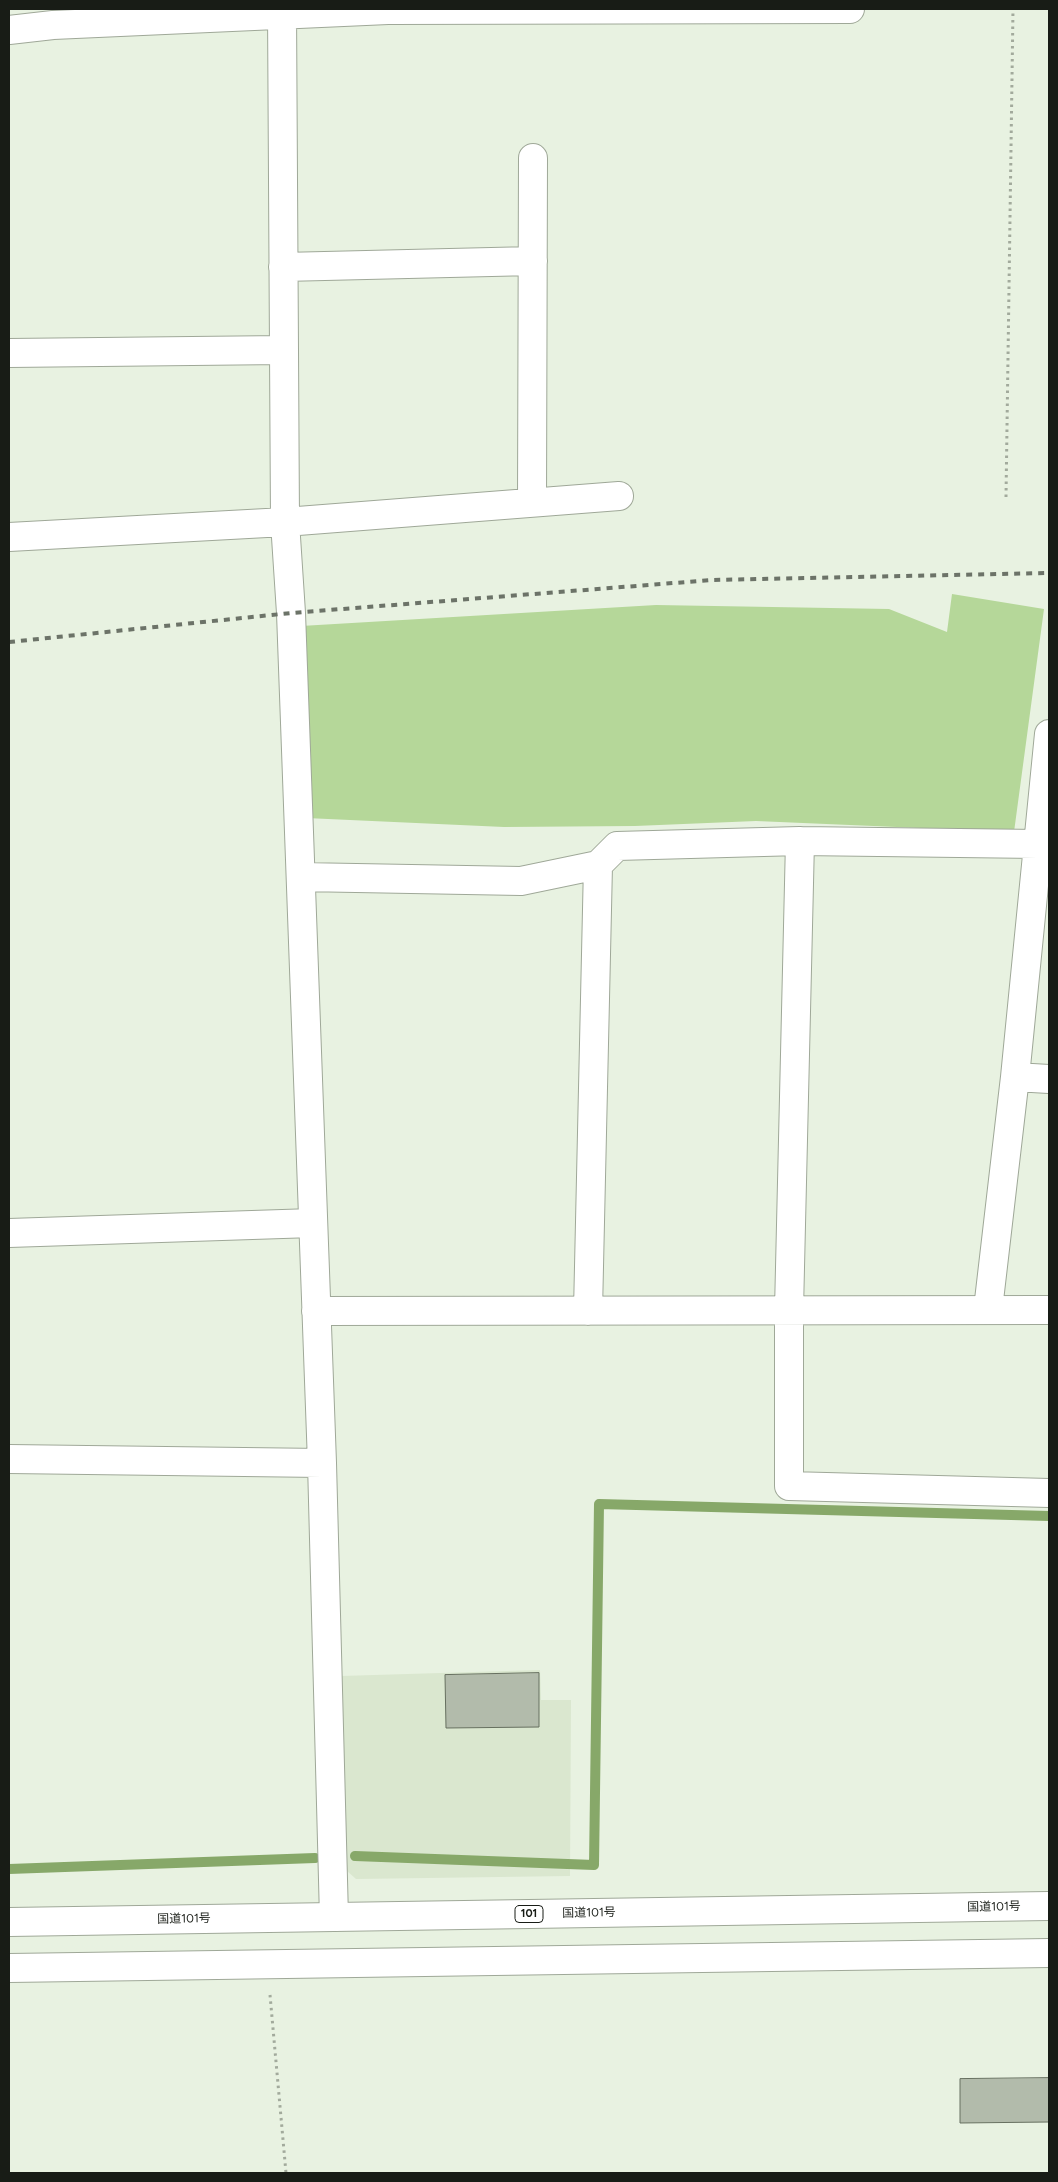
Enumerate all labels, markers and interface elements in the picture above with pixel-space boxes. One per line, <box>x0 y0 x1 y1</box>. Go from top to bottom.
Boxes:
street label: 国道101号 <box>967 1899 1021 1915</box>
street label: 国道101号 <box>562 1905 616 1921</box>
road number: 101 <box>515 1906 543 1922</box>
street label: 国道101号 <box>157 1911 211 1927</box>

